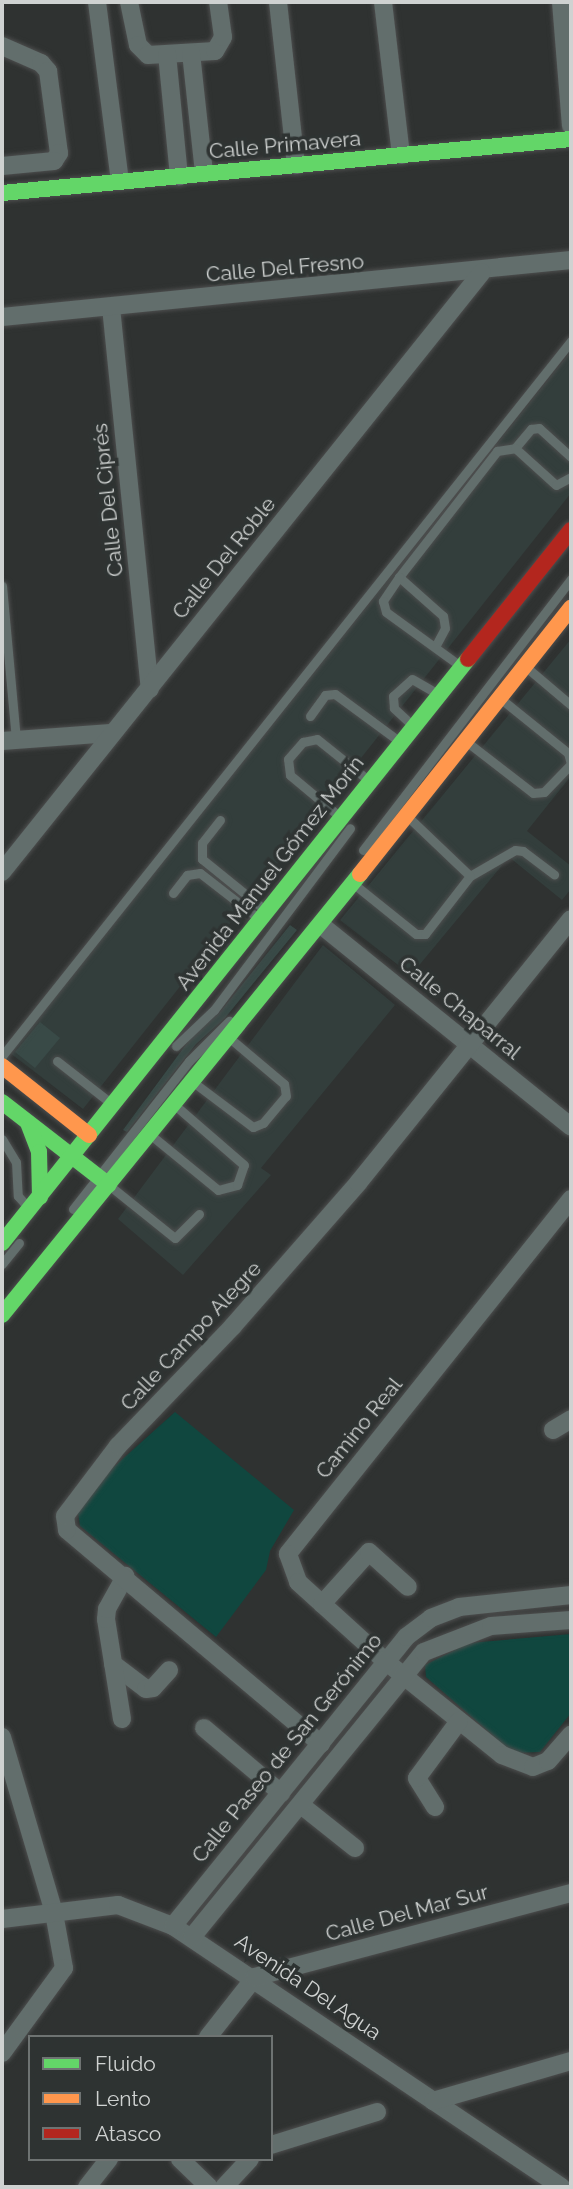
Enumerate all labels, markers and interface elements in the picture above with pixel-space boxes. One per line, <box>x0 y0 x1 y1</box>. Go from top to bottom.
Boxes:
street label: Calle Primavera <box>208 126 362 164</box>
street label: Calle Del Fresno <box>205 249 365 287</box>
street label: Calle Del Ciprés <box>87 422 129 578</box>
street label: Calle Del Roble <box>167 492 281 624</box>
street label: Avenida Manuel Gómez Morín <box>171 751 369 995</box>
street label: Calle Chaparral <box>394 951 526 1065</box>
street label: Calle Campo Alegre <box>115 1256 267 1416</box>
street label: Camino Real <box>311 1372 407 1484</box>
street label: Calle Paseo de San Gerónimo <box>187 1628 387 1868</box>
street label: Calle Del Mar Sur <box>322 1879 492 1947</box>
street label: Avenida Del Agua <box>229 1928 387 2046</box>
legend <box>28 2035 273 2161</box>
text: Fluido <box>95 2051 156 2076</box>
text: Lento <box>95 2086 151 2111</box>
text: Atasco <box>95 2121 161 2146</box>

